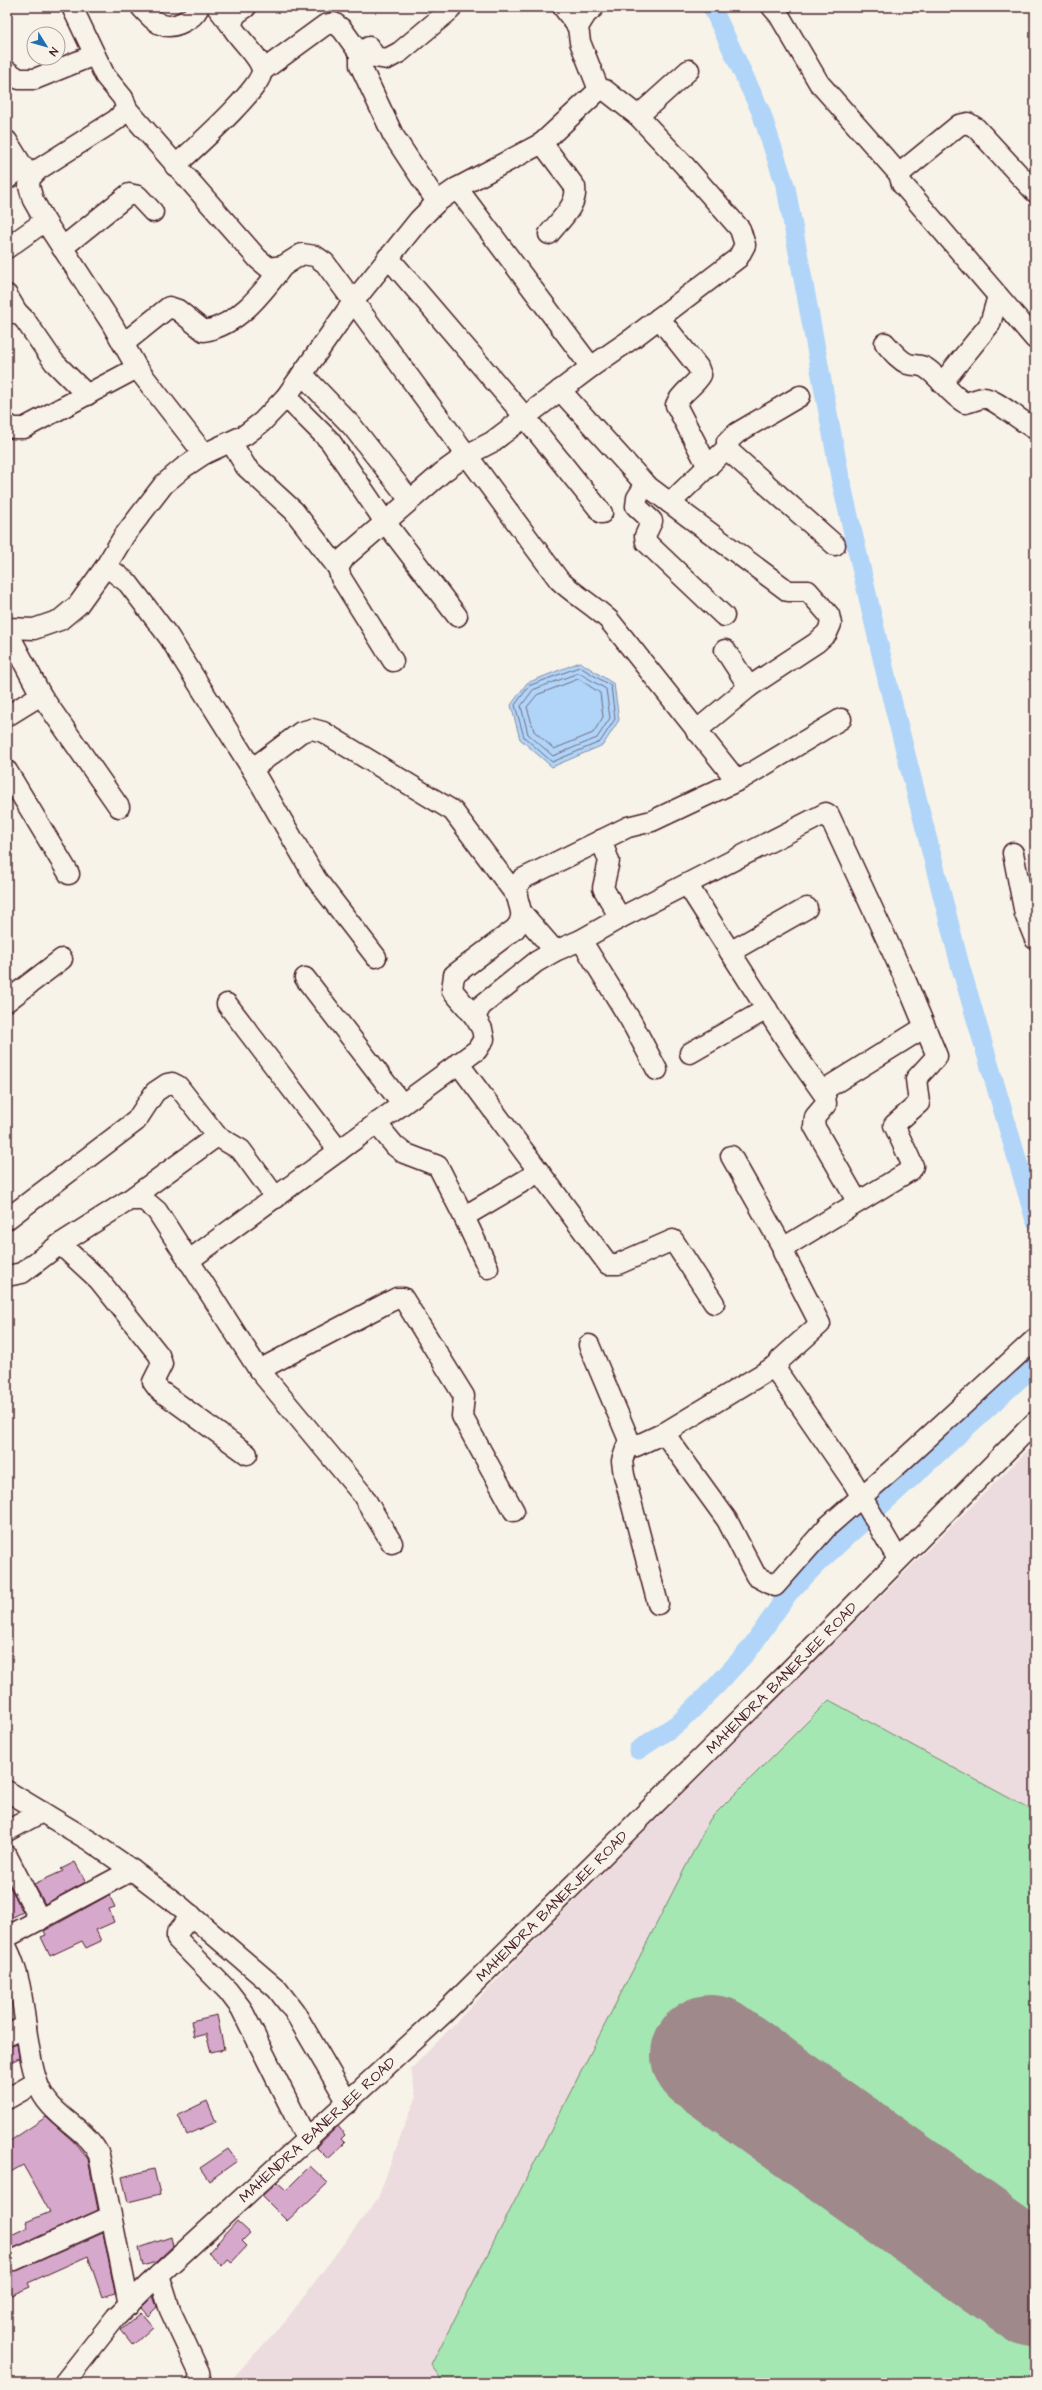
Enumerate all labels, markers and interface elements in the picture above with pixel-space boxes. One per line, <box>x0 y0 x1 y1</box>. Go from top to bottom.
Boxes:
north arrow <box>26 26 66 66</box>
text: N <box>45 44 62 59</box>
street label: MAHENDRA BANERJEE ROAD <box>701 1597 863 1759</box>
street label: MAHENDRA BANERJEE ROAD <box>471 1826 633 1987</box>
street label: MAHENDRA BANERJEE ROAD <box>234 2052 401 2208</box>

